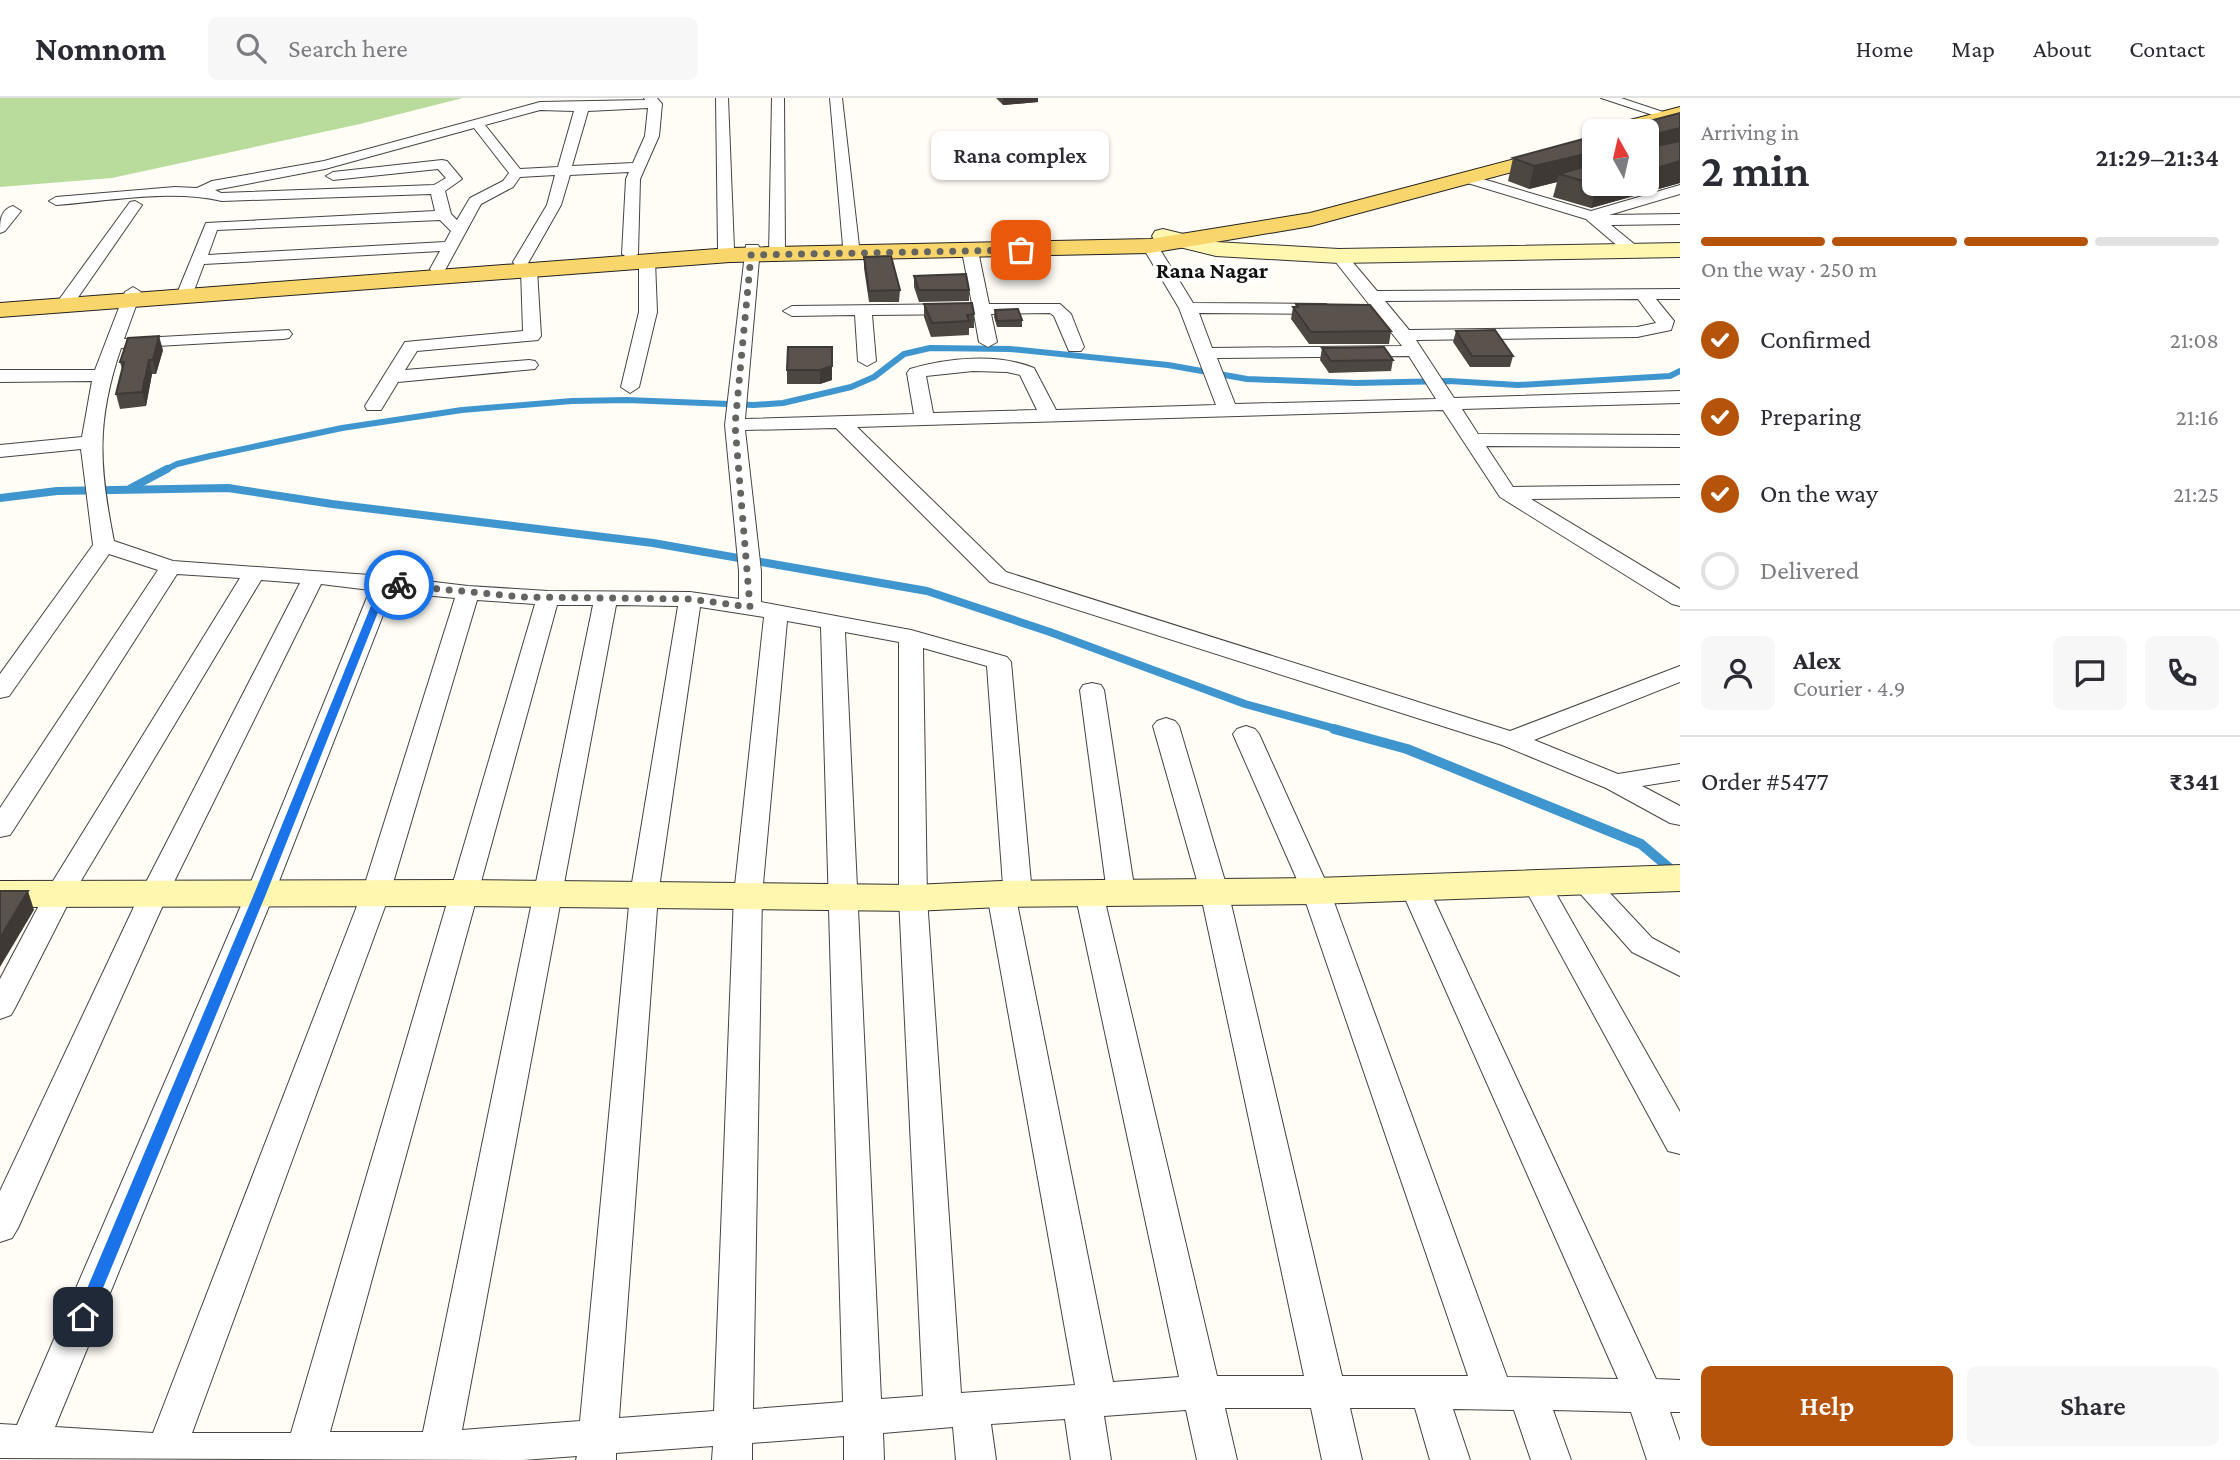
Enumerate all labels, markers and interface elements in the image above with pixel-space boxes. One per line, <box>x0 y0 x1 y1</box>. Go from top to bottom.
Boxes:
search box <box>208 17 698 80</box>
icon: search <box>232 29 270 67</box>
text: Nomnom <box>35 30 166 67</box>
text: Search here <box>288 34 408 63</box>
text: Home <box>1856 35 1913 62</box>
text: Map <box>1951 35 1995 62</box>
text: About <box>2033 35 2091 62</box>
text: Contact <box>2129 35 2205 62</box>
north arrow <box>1582 119 1659 196</box>
map controls <box>1582 119 1659 196</box>
text: Arriving in <box>1701 119 1799 145</box>
callout: Rana complex <box>932 131 1110 180</box>
text: Rana complex <box>953 142 1087 168</box>
text: 21:29–21:34 <box>2095 143 2219 172</box>
text: 2 min <box>1701 145 1809 196</box>
pin <box>991 220 1051 280</box>
icon: bag <box>1002 231 1040 269</box>
text: On the way · 250 m <box>1701 256 1877 282</box>
district label: Rana Nagar <box>1156 257 1268 283</box>
icon: check <box>1701 321 1739 359</box>
text: Confirmed <box>1760 325 1871 354</box>
text: 21:08 <box>2170 327 2219 353</box>
icon: check <box>1701 398 1739 436</box>
text: Preparing <box>1760 402 1861 431</box>
text: 21:16 <box>2176 404 2219 430</box>
icon: check <box>1701 475 1739 513</box>
text: On the way <box>1760 479 1878 508</box>
text: 21:25 <box>2173 481 2219 507</box>
courier <box>364 550 434 620</box>
text: Delivered <box>1760 556 1859 585</box>
icon: bike <box>380 566 418 604</box>
button: person <box>1701 636 1775 710</box>
button: chat <box>2053 636 2127 710</box>
button: phone <box>2145 636 2219 710</box>
text: Alex <box>1793 646 1841 675</box>
text: Courier · 4.9 <box>1793 675 1905 701</box>
text: Order #5477 <box>1701 767 1829 796</box>
text: ₹341 <box>2169 767 2219 796</box>
pin <box>53 1287 113 1347</box>
icon: home <box>64 1298 102 1336</box>
button: Help <box>1701 1366 1953 1446</box>
button: Share <box>1967 1366 2219 1446</box>

